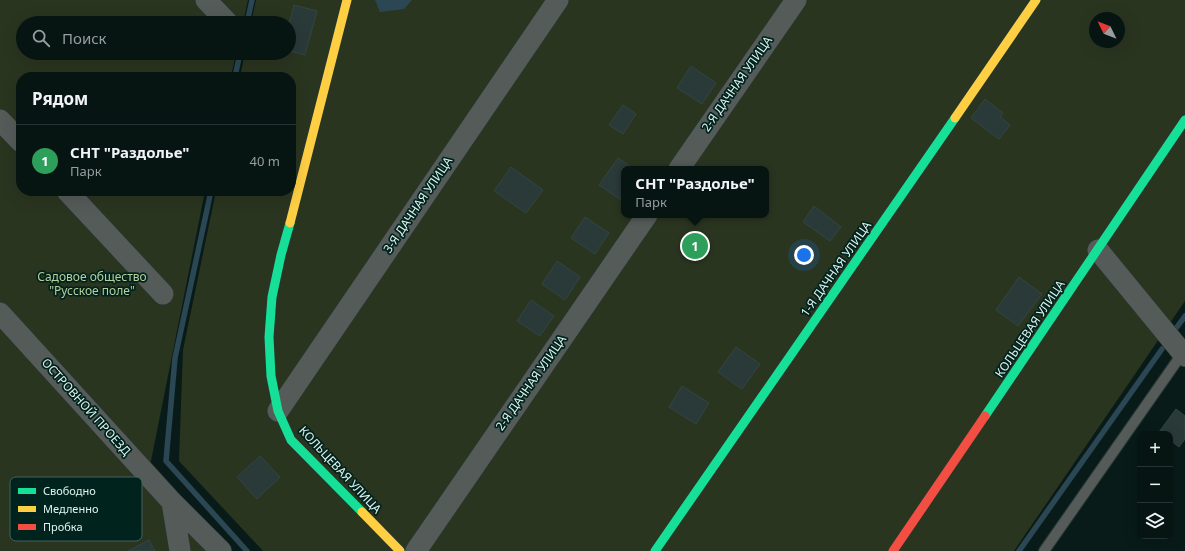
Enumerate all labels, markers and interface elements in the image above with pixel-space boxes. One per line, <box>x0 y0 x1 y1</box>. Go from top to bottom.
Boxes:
north arrow <box>1089 12 1125 48</box>
search box <box>16 16 296 60</box>
icon: search <box>30 27 52 49</box>
text: Поиск <box>62 28 107 48</box>
street label: 2-Я ДАЧНАЯ УЛИЦА <box>697 32 776 135</box>
text: Рядом <box>32 87 88 110</box>
text: СНТ "Раздолье" <box>70 142 190 162</box>
text: 1 <box>41 152 49 170</box>
text: 40 m <box>250 152 280 170</box>
street label: 3-Я ДАЧНАЯ УЛИЦА <box>379 153 456 256</box>
text: Парк <box>70 162 102 180</box>
popup <box>621 166 769 218</box>
text: СНТ "Раздолье" <box>635 173 755 193</box>
text: Парк <box>635 193 667 211</box>
street label: 1-Я ДАЧНАЯ УЛИЦА <box>796 217 875 320</box>
pin: 1 <box>682 231 708 261</box>
your location <box>794 245 814 265</box>
park label: Садовое общество "Русское поле" <box>37 268 147 299</box>
street label: КОЛЬЦЕВАЯ УЛИЦА <box>991 276 1069 381</box>
street label: 2-Я ДАЧНАЯ УЛИЦА <box>491 331 570 434</box>
street label: ОСТРОВНОЙ ПРОЕЗД <box>38 354 135 459</box>
street label: КОЛЬЦЕВАЯ УЛИЦА <box>295 422 386 517</box>
map controls <box>1137 431 1173 539</box>
button: + <box>1137 431 1173 467</box>
button: − <box>1137 467 1173 503</box>
legend <box>10 477 142 541</box>
text: Свободно <box>43 483 96 498</box>
text: Медленно <box>43 501 98 516</box>
button: layers <box>1137 503 1173 539</box>
text: Пробка <box>43 519 83 534</box>

